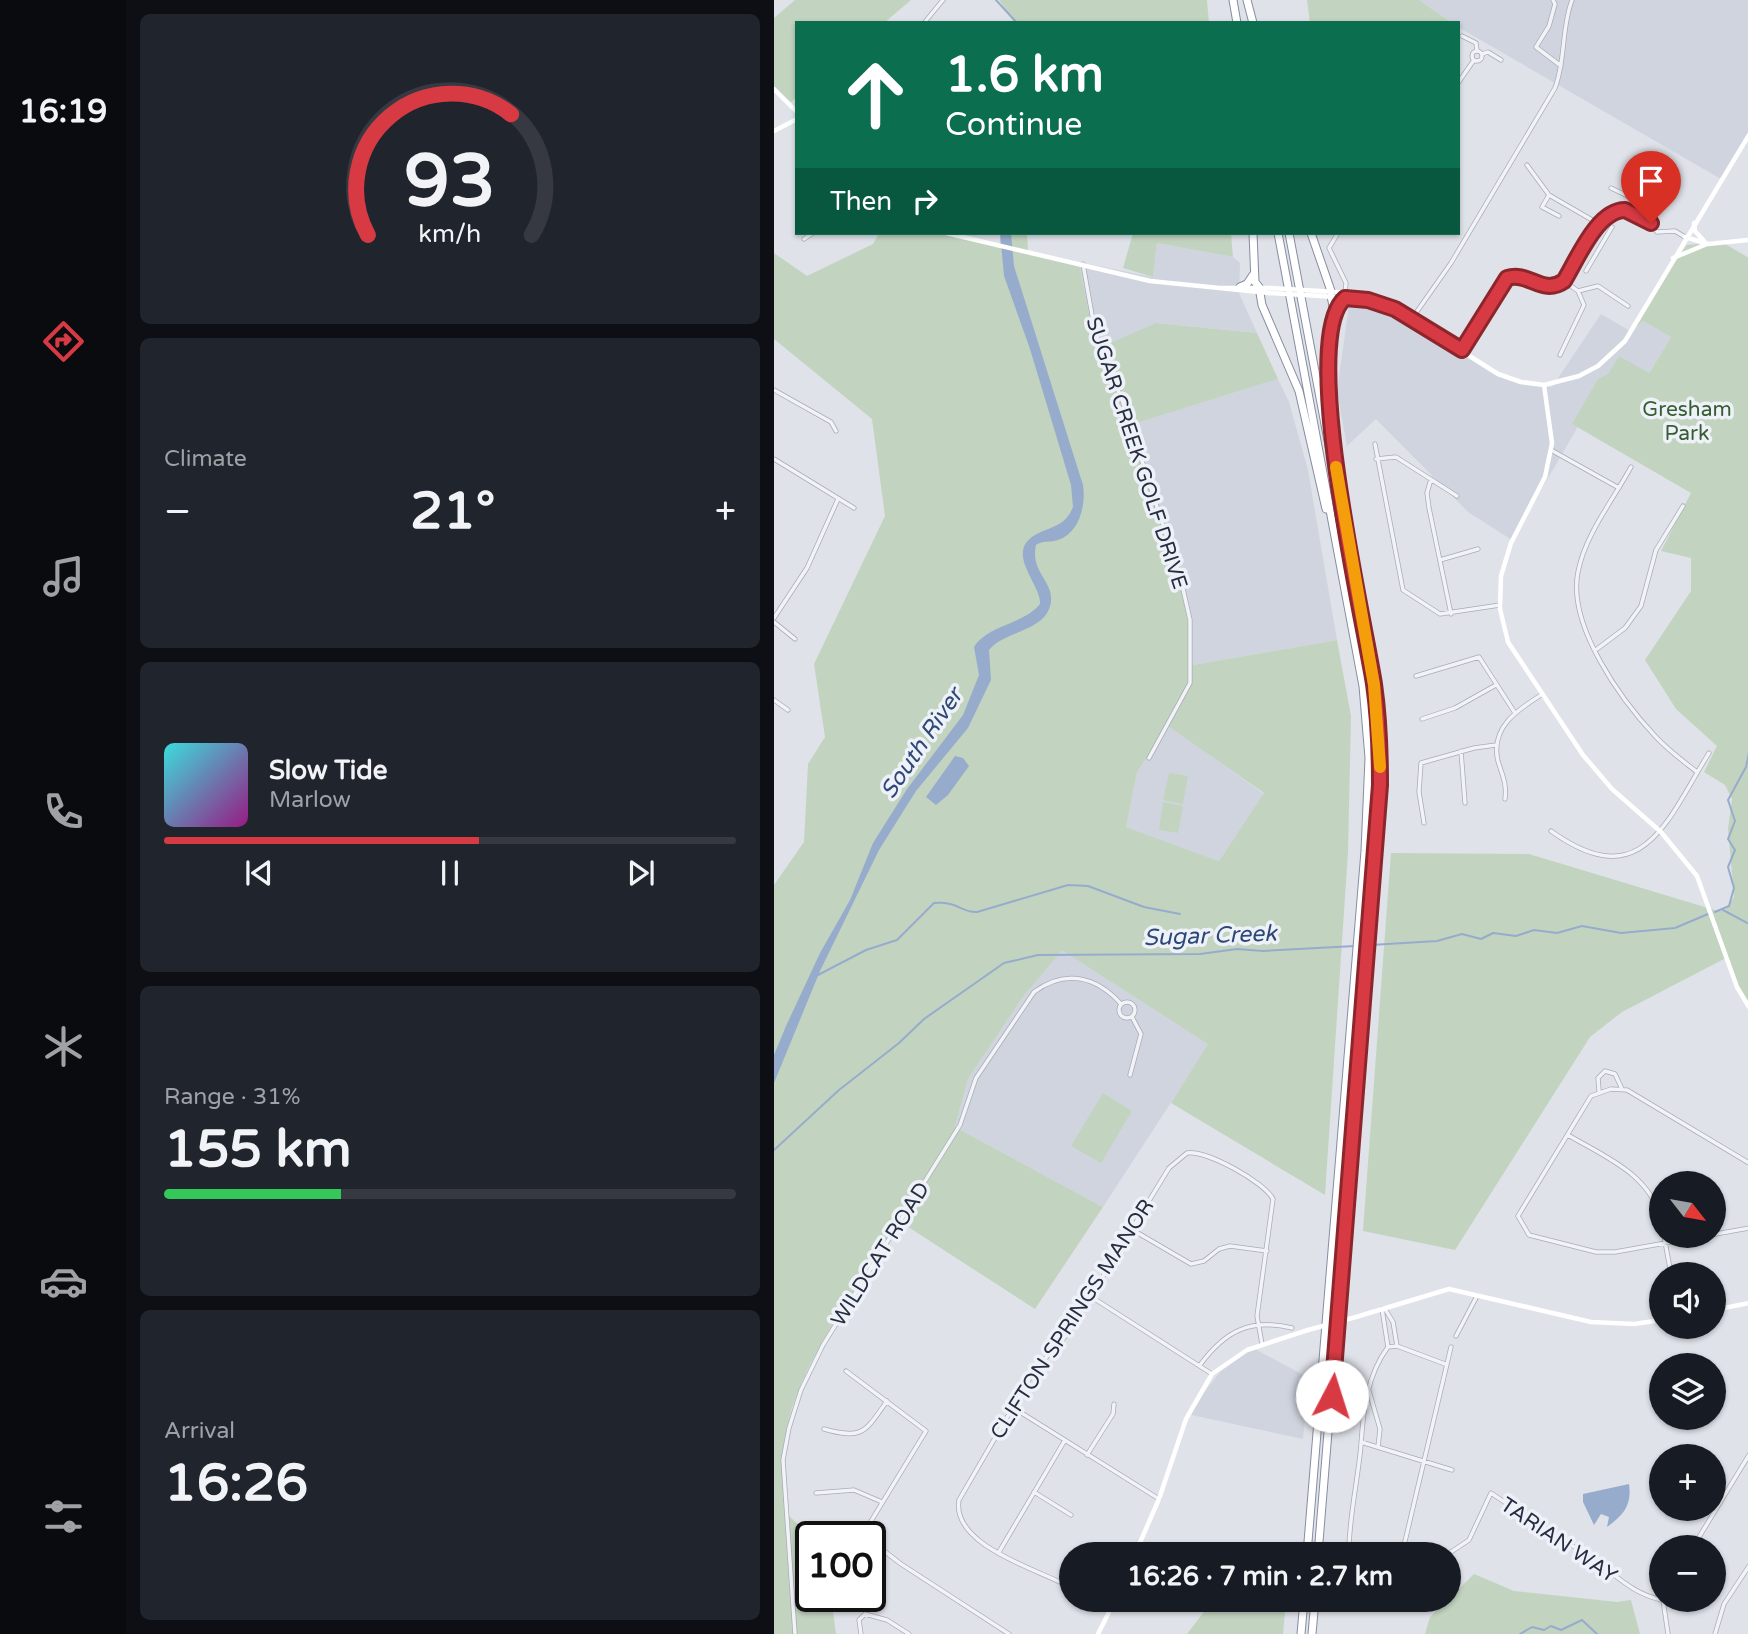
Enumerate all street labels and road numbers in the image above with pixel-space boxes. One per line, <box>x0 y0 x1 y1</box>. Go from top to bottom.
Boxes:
street label: SUGAR CREEK GOLF DRIVE <box>1081 314 1192 592</box>
street label: WILDCAT ROAD <box>826 1177 935 1331</box>
street label: CLIFTON SPRINGS MANOR <box>985 1195 1159 1444</box>
street label: TARIAN WAY <box>1496 1492 1622 1589</box>

